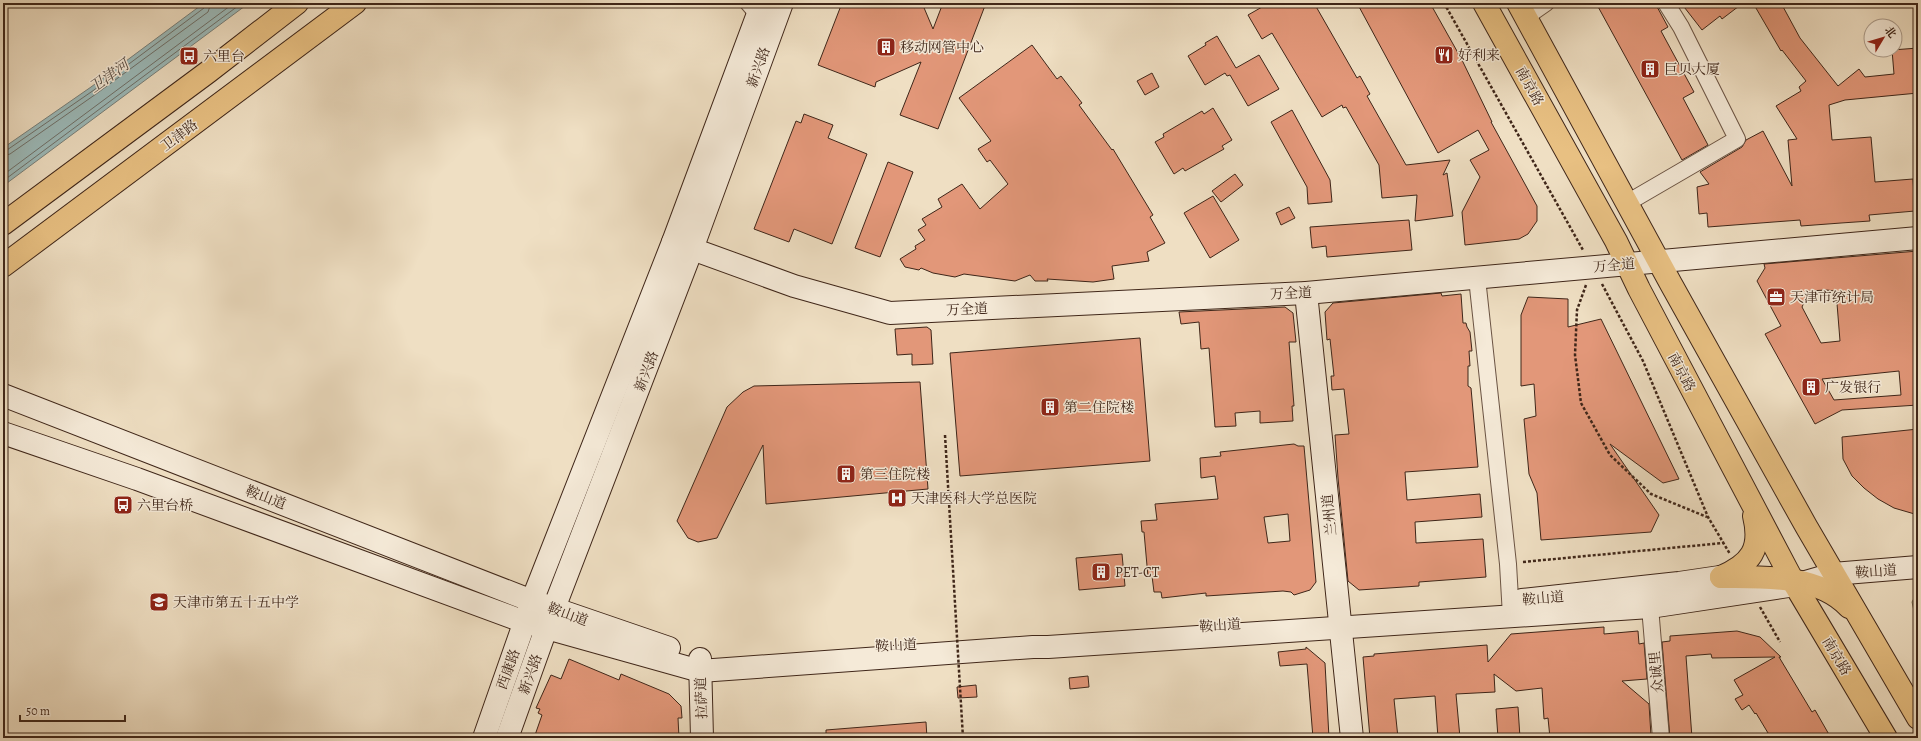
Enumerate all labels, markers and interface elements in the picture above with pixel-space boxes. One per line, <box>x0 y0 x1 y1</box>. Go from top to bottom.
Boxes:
north arrow <box>1863 18 1903 58</box>
text: 北 <box>1881 23 1900 41</box>
building icon: 移动网管中心 <box>875 36 897 58</box>
place label: 移动网管中心 <box>900 38 984 57</box>
street label: 新兴路 <box>742 44 775 90</box>
restaurant icon: 好利来 <box>1433 44 1455 66</box>
bus stop icon: 六里台 <box>178 45 200 67</box>
place label: 好利来 <box>1458 46 1500 65</box>
place label: 六里台 <box>203 47 245 66</box>
water label: 卫津河 <box>85 53 136 97</box>
building icon: 巨贝大厦 <box>1639 58 1661 80</box>
place label: 巨贝大厦 <box>1664 60 1720 79</box>
street label: 南京路 <box>1511 63 1548 109</box>
street label: 卫津路 <box>157 115 202 156</box>
street label: 万全道 <box>1592 254 1636 277</box>
street label: 万全道 <box>1270 283 1312 304</box>
office icon: 天津市统计局 <box>1765 286 1787 308</box>
place label: 天津市统计局 <box>1790 288 1874 307</box>
street label: 万全道 <box>946 299 988 320</box>
street label: 新兴路 <box>630 348 663 394</box>
street label: 南京路 <box>1663 349 1700 395</box>
building icon: 广发银行 <box>1800 376 1822 398</box>
place label: 广发银行 <box>1825 378 1881 397</box>
building icon: 第二住院楼 <box>1039 396 1061 418</box>
place label: 第二住院楼 <box>1064 398 1134 417</box>
building icon: 第三住院楼 <box>835 463 857 485</box>
place label: 第三住院楼 <box>860 465 930 484</box>
street label: 鞍山道 <box>243 481 289 514</box>
hospital icon: 天津医科大学总医院 <box>886 487 908 509</box>
place label: 天津医科大学总医院 <box>911 489 1037 508</box>
street label: 兰州道 <box>1318 493 1341 537</box>
bus stop icon: 六里台桥 <box>112 494 134 516</box>
place label: 六里台桥 <box>137 496 193 515</box>
building icon: PET-CT <box>1090 561 1112 583</box>
street label: 鞍山道 <box>1854 561 1898 582</box>
place label: PET-CT <box>1115 563 1160 582</box>
street label: 鞍山道 <box>1521 587 1565 610</box>
school or university icon: 天津市第五十五中学 <box>148 591 170 613</box>
place label: 天津市第五十五中学 <box>173 593 299 612</box>
street label: 鞍山道 <box>545 598 591 631</box>
street label: 鞍山道 <box>1198 615 1242 636</box>
street label: 南京路 <box>1818 633 1856 679</box>
street label: 鞍山道 <box>875 635 917 656</box>
street label: 西康路 <box>492 646 525 692</box>
street label: 众诚里 <box>1645 650 1668 694</box>
street label: 新兴路 <box>514 651 547 697</box>
street label: 拉萨道 <box>691 677 712 719</box>
scale bar <box>20 697 125 723</box>
text: 50 m <box>26 703 50 719</box>

